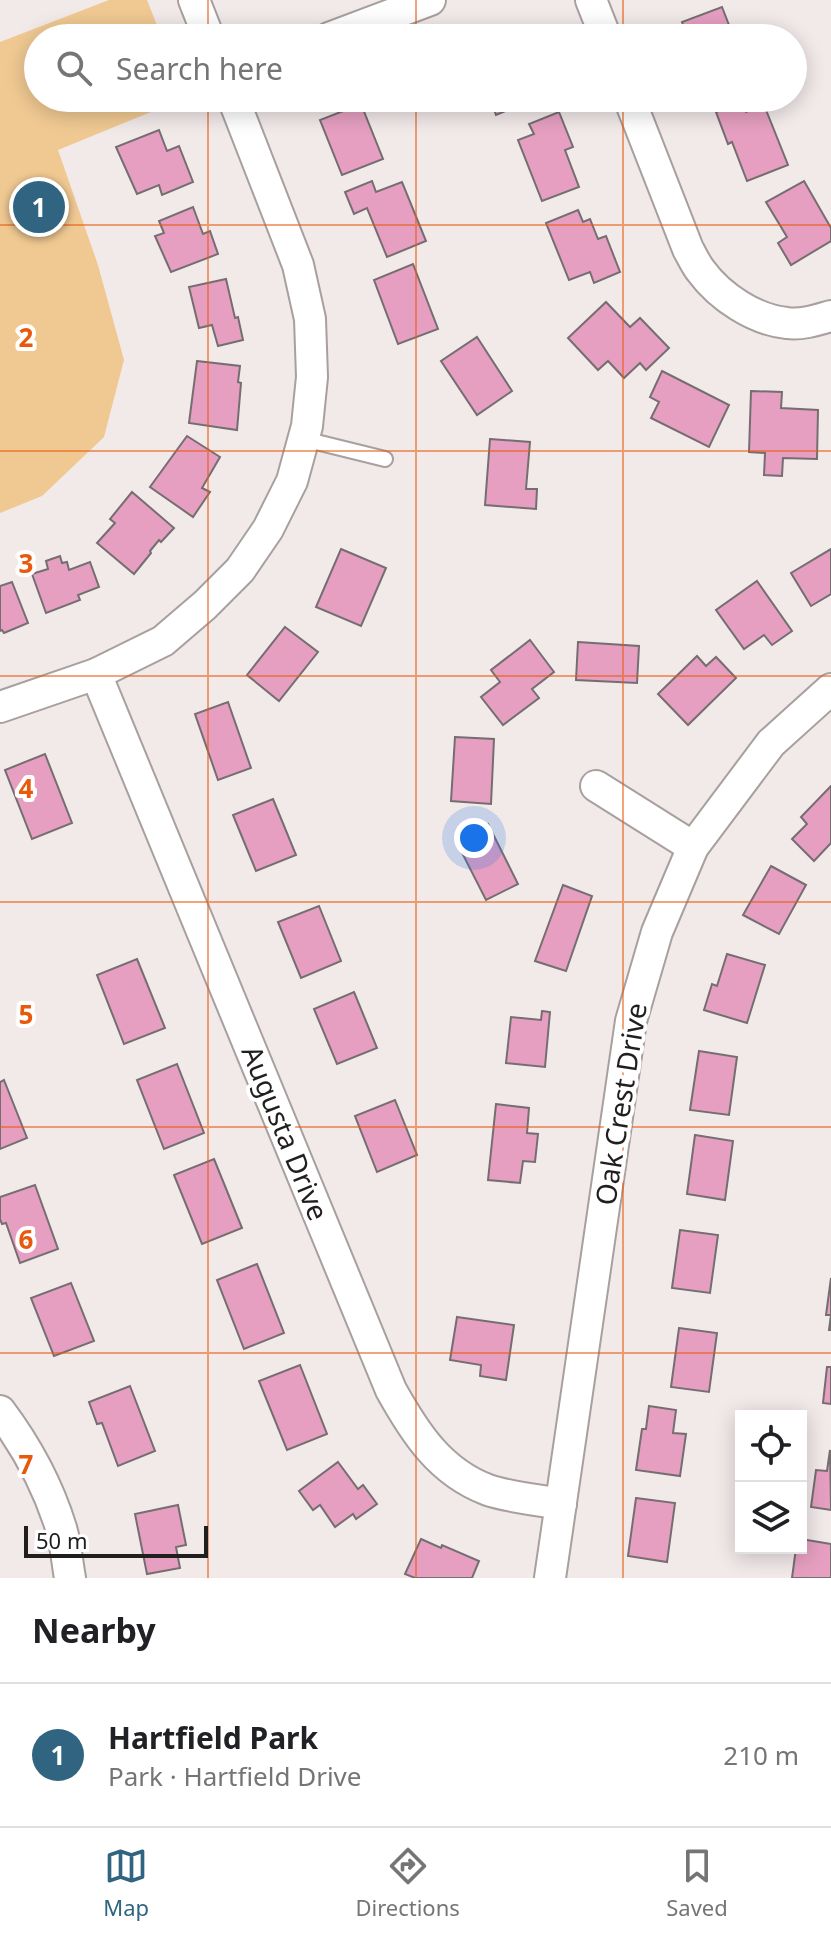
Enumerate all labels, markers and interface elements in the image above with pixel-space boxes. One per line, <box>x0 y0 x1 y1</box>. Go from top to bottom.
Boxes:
search box <box>24 24 807 112</box>
icon: search <box>52 46 96 90</box>
text: Search here <box>116 48 283 89</box>
pin: 1 <box>13 177 65 237</box>
text: 2 <box>19 319 34 355</box>
text: 3 <box>19 545 33 581</box>
text: 4 <box>19 770 34 806</box>
your location <box>454 818 494 858</box>
text: 5 <box>19 996 33 1032</box>
street label: Oak Crest Drive <box>585 1000 655 1208</box>
street label: Augusta Drive <box>234 1040 338 1226</box>
text: 6 <box>19 1221 34 1257</box>
map controls <box>735 1410 807 1554</box>
button: locate <box>735 1410 807 1482</box>
text: 7 <box>19 1446 34 1482</box>
button: layers <box>735 1482 807 1554</box>
scale bar <box>24 1522 208 1558</box>
text: 50 m <box>36 1525 87 1555</box>
text: Nearby <box>32 1607 156 1653</box>
text: Hartfield Park <box>108 1717 318 1758</box>
text: 1 <box>51 1737 65 1773</box>
text: 210 m <box>723 1737 799 1773</box>
text: Park · Hartfield Drive <box>108 1758 361 1794</box>
tab: Map <box>103 1844 149 1922</box>
tab: Directions <box>355 1844 460 1922</box>
tab: Saved <box>666 1844 728 1922</box>

